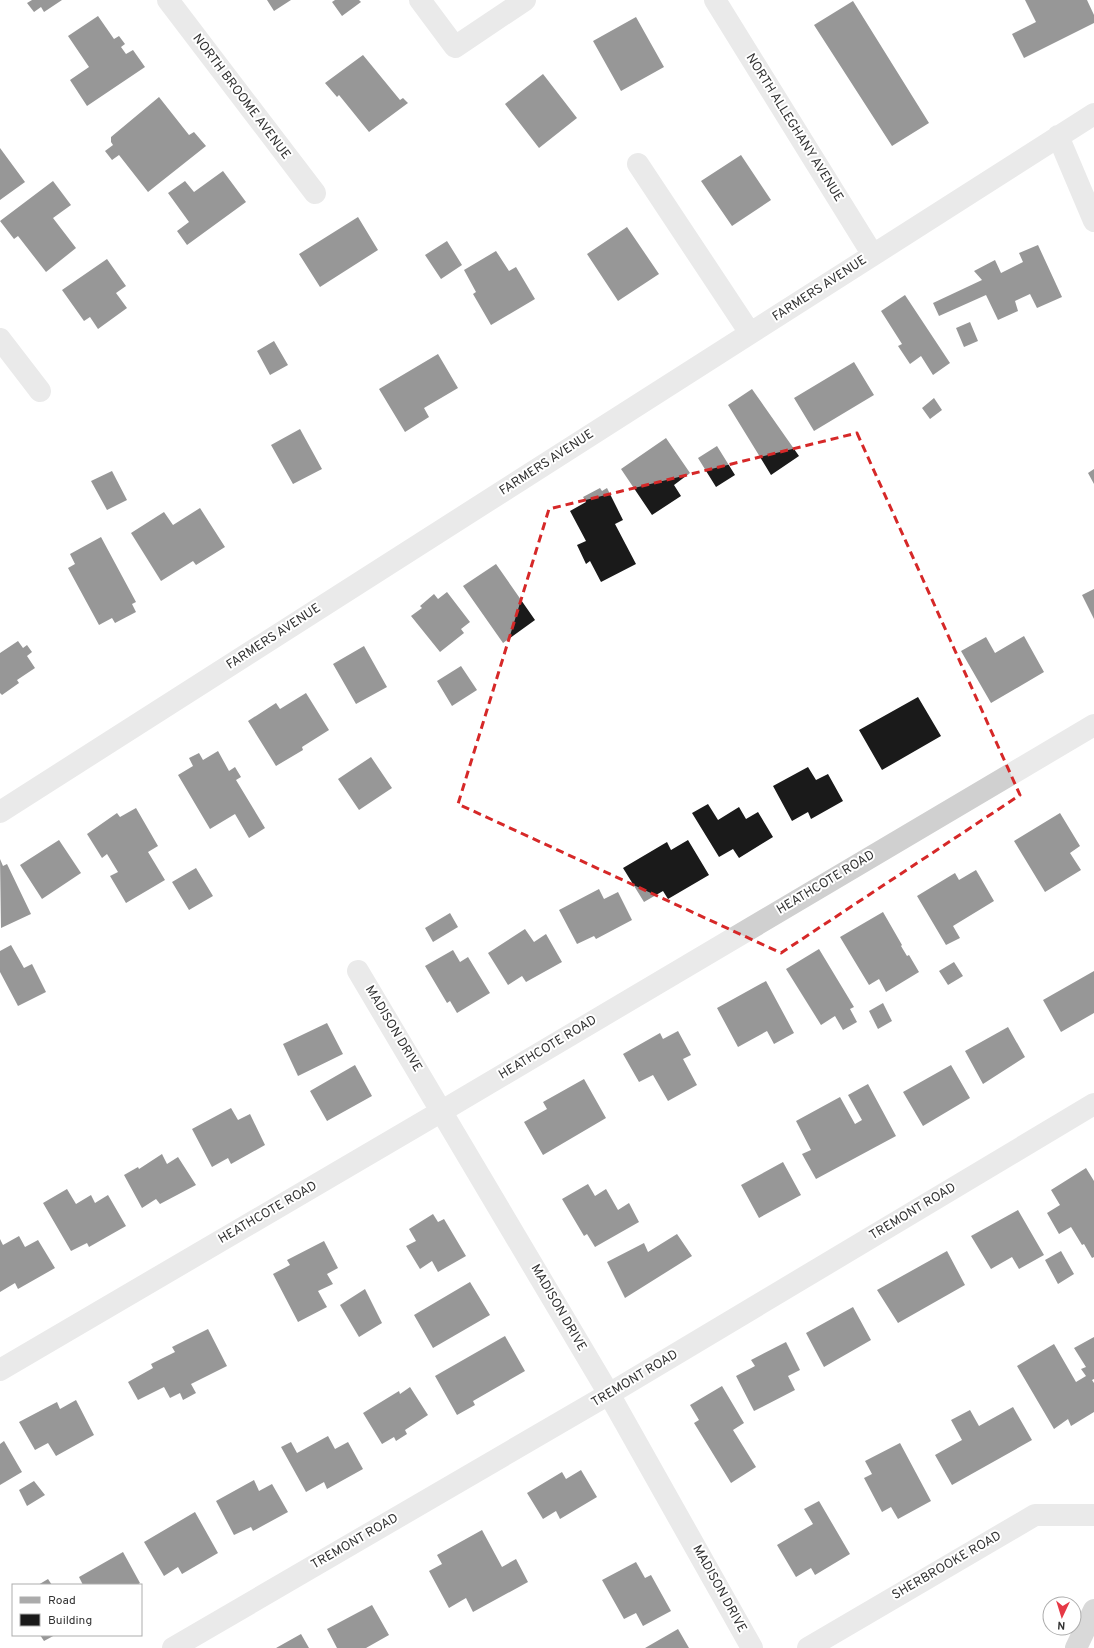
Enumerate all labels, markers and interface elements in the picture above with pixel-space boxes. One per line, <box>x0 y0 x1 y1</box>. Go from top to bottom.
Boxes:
street label: NORTH BROOME AVENUE <box>189 31 293 163</box>
street label: NORTH ALLEGHANY AVENUE <box>742 51 846 205</box>
street label: FARMERS AVENUE <box>770 253 870 325</box>
street label: FARMERS AVENUE <box>497 427 597 499</box>
street label: FARMERS AVENUE <box>224 601 324 673</box>
street label: HEATHCOTE ROAD <box>774 847 878 919</box>
street label: MADISON DRIVE <box>361 983 425 1075</box>
street label: HEATHCOTE ROAD <box>496 1012 600 1084</box>
street label: HEATHCOTE ROAD <box>216 1178 320 1248</box>
street label: TREMONT ROAD <box>867 1180 959 1244</box>
street label: MADISON DRIVE <box>527 1262 589 1354</box>
street label: TREMONT ROAD <box>589 1347 681 1411</box>
street label: TREMONT ROAD <box>309 1511 401 1573</box>
street label: SHERBROOKE ROAD <box>889 1528 1005 1604</box>
street label: MADISON DRIVE <box>688 1542 750 1636</box>
legend <box>12 1584 142 1636</box>
text: Road <box>48 1593 76 1609</box>
north arrow <box>1042 1596 1082 1636</box>
text: Building <box>48 1613 92 1629</box>
text: N <box>1057 1618 1066 1632</box>

